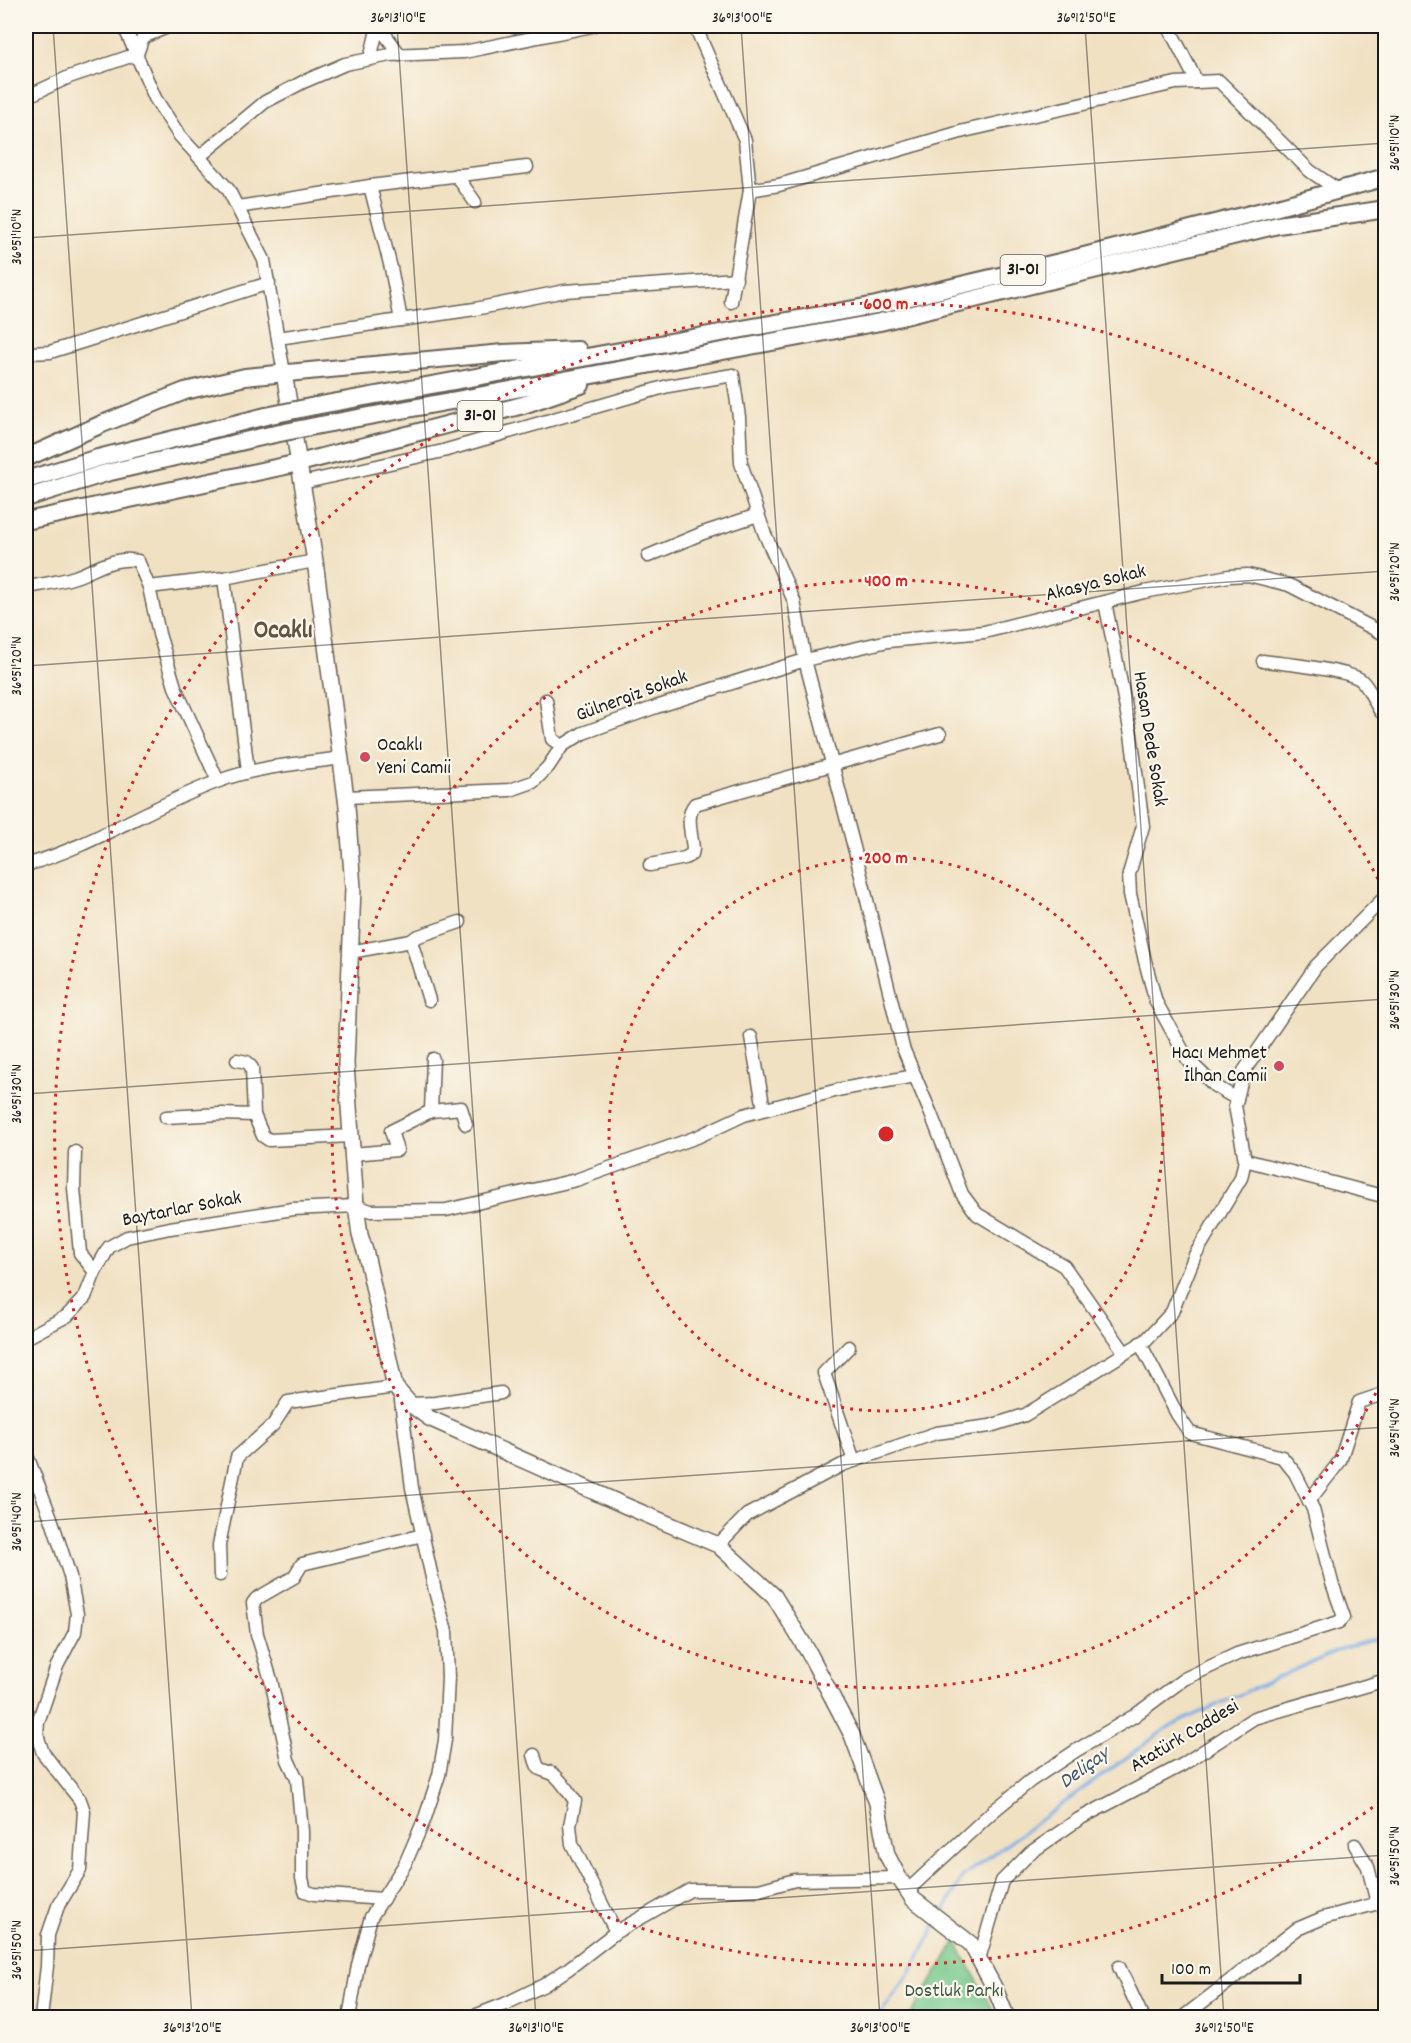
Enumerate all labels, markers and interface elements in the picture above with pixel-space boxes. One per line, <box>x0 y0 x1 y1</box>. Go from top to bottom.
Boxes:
text: 36°13'10"E <box>370 8 426 30</box>
text: 36°13'00"E <box>712 8 772 30</box>
text: 36°12'50"E <box>1057 8 1116 30</box>
text: 36°51'10"N <box>1385 115 1407 171</box>
text: 36°51'10"N <box>7 209 29 265</box>
road number: 31-01 <box>1000 255 1046 285</box>
text: 600 m <box>864 293 908 318</box>
road number: 31-01 <box>458 401 502 431</box>
text: 36°51'20"N <box>1385 542 1407 602</box>
street label: Akasya Sokak <box>1043 558 1149 610</box>
text: 400 m <box>864 570 908 595</box>
district label: Ocaklı <box>253 613 313 650</box>
text: 36°51'20"N <box>7 636 29 696</box>
street label: Gülnergiz Sokak <box>572 664 692 730</box>
street label: Hasan Dede Sokak <box>1124 669 1174 809</box>
place label: Ocaklı Yeni Camii <box>377 732 451 783</box>
marker: Ocaklı Yeni Camii <box>358 750 372 764</box>
text: 200 m <box>864 847 908 872</box>
text: 36°51'30"N <box>1385 970 1407 1030</box>
place label: Hacı Mehmet İlhan Camii <box>1171 1040 1267 1091</box>
marker: Hacı Mehmet İlhan Camii <box>1272 1059 1286 1073</box>
text: 36°51'30"N <box>7 1064 29 1124</box>
centre of rings <box>876 1124 896 1144</box>
street label: Baytarlar Sokak <box>120 1185 244 1235</box>
text: 36°51'40"N <box>1385 1398 1407 1458</box>
text: 36°51'40"N <box>7 1492 29 1552</box>
street label: Atatürk Caddesi <box>1125 1693 1245 1781</box>
water label: Deliçay <box>1054 1739 1118 1798</box>
text: 36°51'50"N <box>1385 1826 1407 1886</box>
text: 36°51'50"N <box>7 1920 29 1980</box>
scale bar <box>1162 1947 1300 1985</box>
text: 100 m <box>1171 1958 1211 1983</box>
park label: Dostluk Parkı <box>905 1978 1003 2006</box>
text: 36°13'20"E <box>163 2018 221 2040</box>
text: 36°13'10"E <box>508 2018 564 2040</box>
text: 36°13'00"E <box>850 2018 910 2040</box>
text: 36°12'50"E <box>1195 2018 1254 2040</box>

